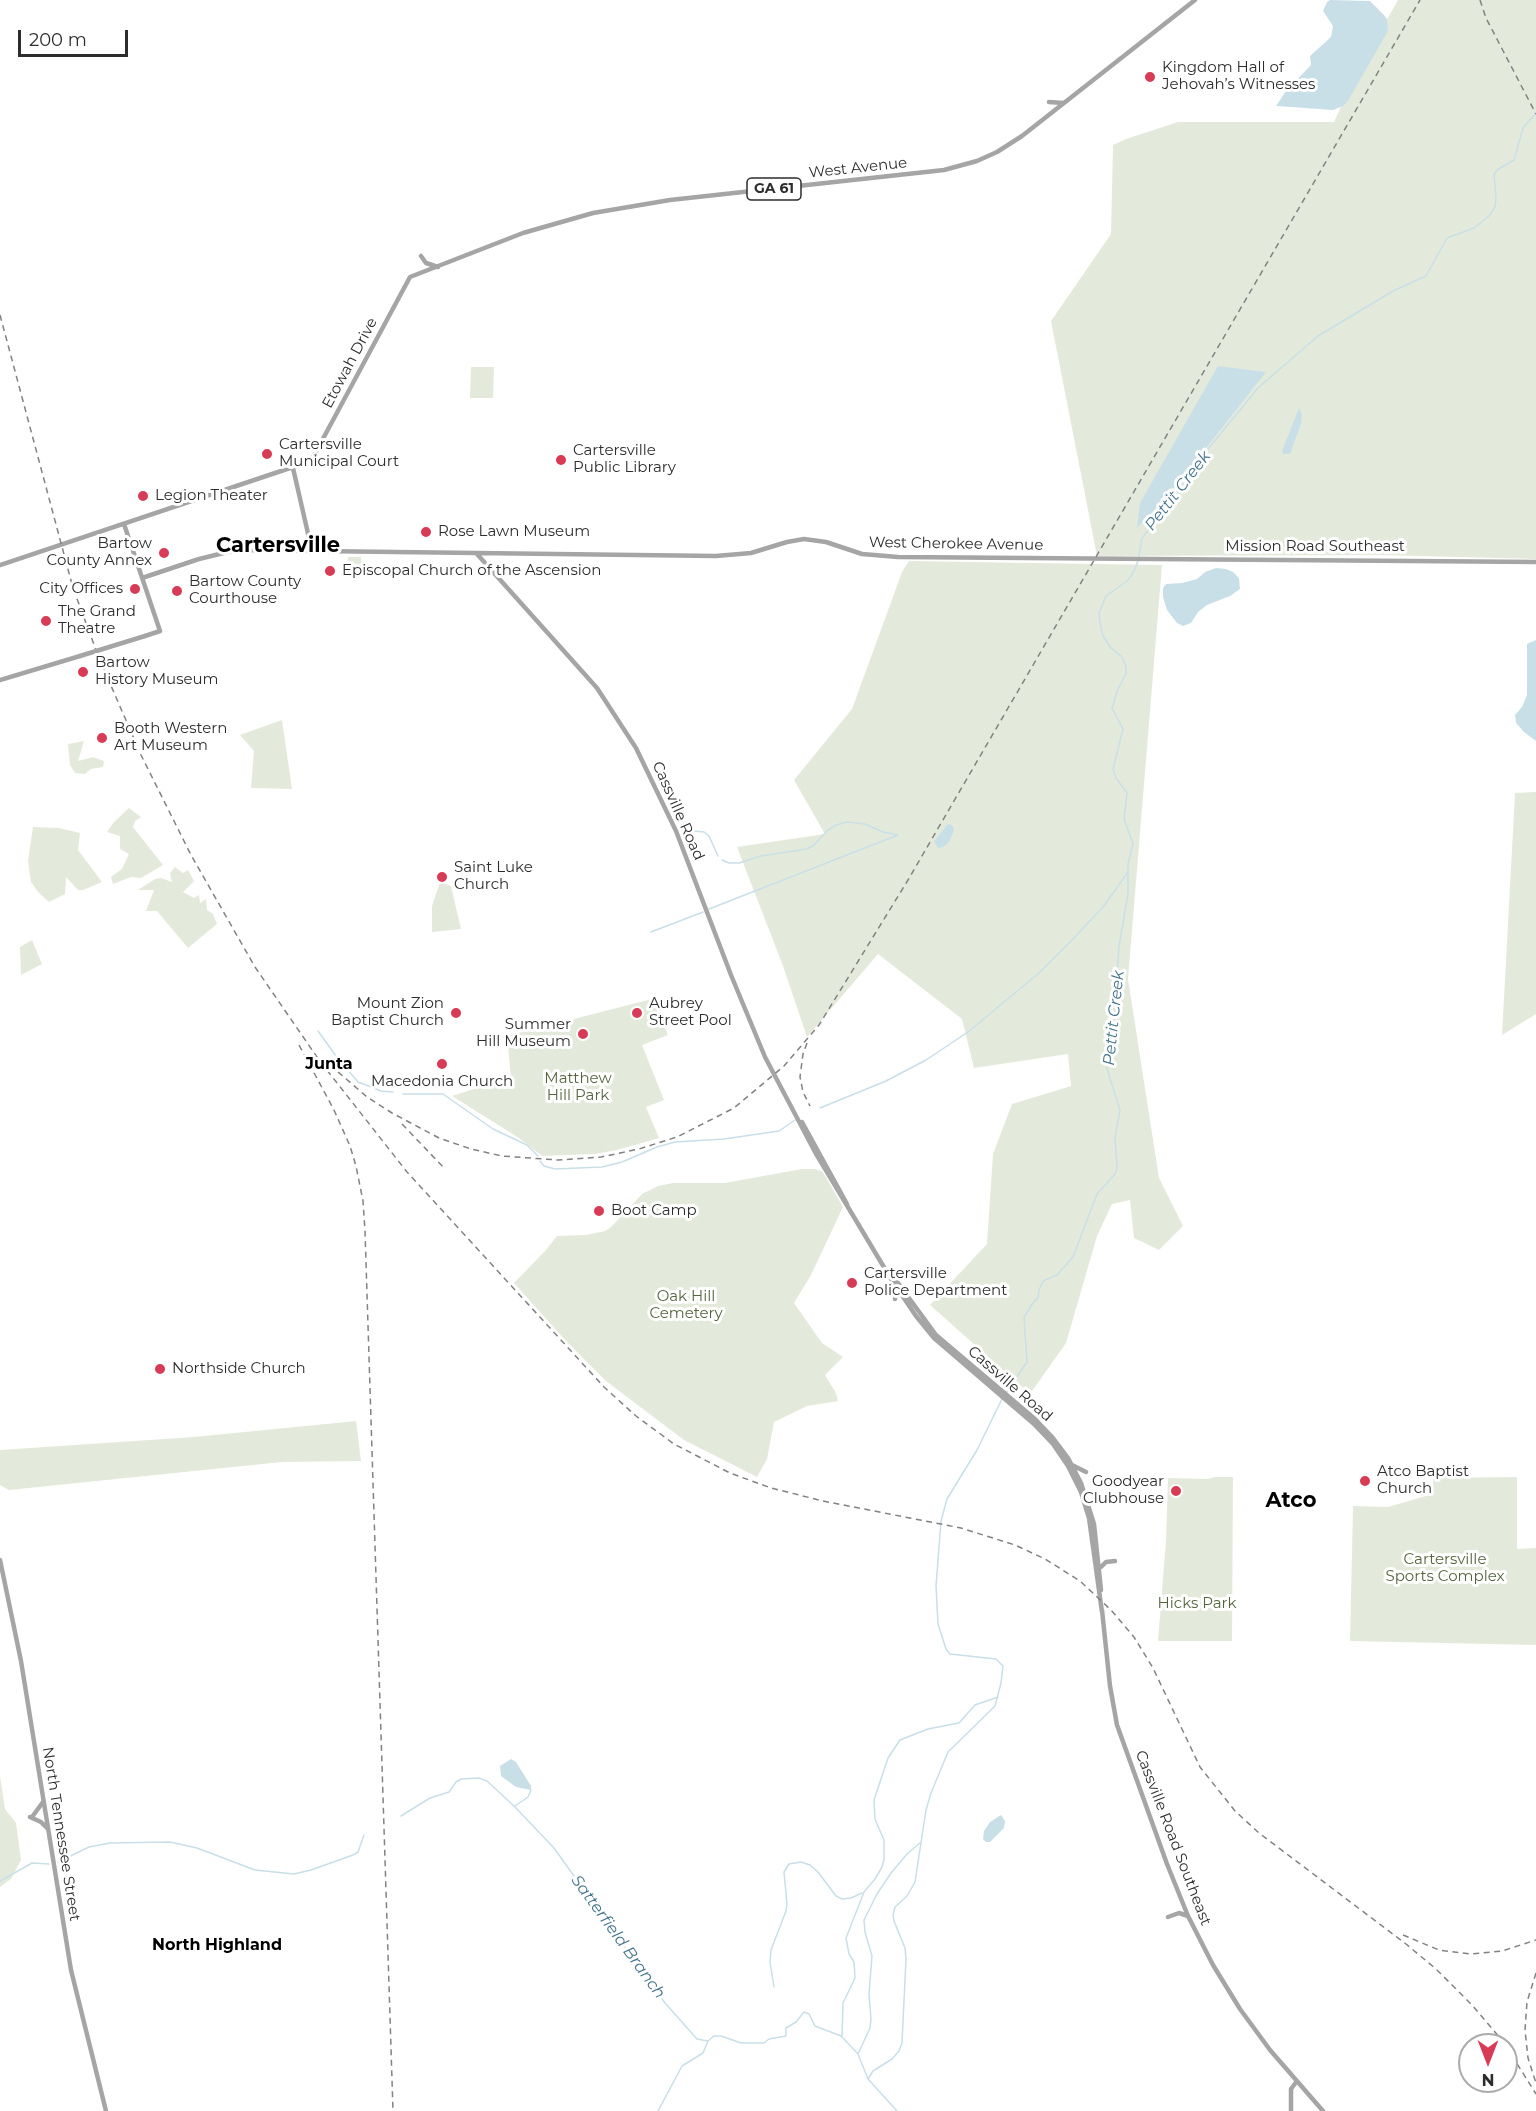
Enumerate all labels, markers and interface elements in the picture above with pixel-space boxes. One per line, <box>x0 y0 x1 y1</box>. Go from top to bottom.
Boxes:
scale bar <box>21 18 130 56</box>
text: 200 m <box>29 29 87 51</box>
place label: Kingdom Hall of Jehovah’s Witnesses <box>1162 59 1315 94</box>
marker: Kingdom Hall of Jehovah’s Witnesses <box>1143 70 1157 84</box>
street label: West Avenue <box>808 154 908 182</box>
road number: GA 61 <box>747 178 801 200</box>
street label: Etowah Drive <box>319 315 381 411</box>
place label: Cartersville Municipal Court <box>279 436 399 471</box>
place label: Cartersville Public Library <box>573 442 676 477</box>
marker: Cartersville Municipal Court <box>260 447 274 461</box>
water label: Pettit Creek <box>1141 448 1215 534</box>
marker: Cartersville Public Library <box>554 453 568 467</box>
place label: Legion Theater <box>155 487 268 505</box>
marker: Legion Theater <box>136 489 150 503</box>
place label: Rose Lawn Museum <box>438 523 590 541</box>
marker: Rose Lawn Museum <box>419 525 433 539</box>
district label: Cartersville <box>216 533 340 559</box>
street label: West Cherokee Avenue <box>869 533 1043 555</box>
place label: Bartow County Annex <box>47 535 152 570</box>
street label: Mission Road Southeast <box>1225 538 1405 556</box>
marker: Bartow County Annex <box>157 546 171 560</box>
place label: Episcopal Church of the Ascension <box>342 562 601 580</box>
marker: Episcopal Church of the Ascension <box>323 564 337 578</box>
place label: Bartow County Courthouse <box>189 573 301 608</box>
place label: City Offices <box>39 580 123 598</box>
marker: City Offices <box>128 582 142 596</box>
marker: Bartow County Courthouse <box>170 584 184 598</box>
place label: The Grand Theatre <box>58 603 136 638</box>
marker: The Grand Theatre <box>39 614 53 628</box>
place label: Bartow History Museum <box>95 654 219 689</box>
marker: Bartow History Museum <box>76 665 90 679</box>
place label: Booth Western Art Museum <box>114 720 227 755</box>
marker: Booth Western Art Museum <box>95 731 109 745</box>
street label: Cassville Road <box>648 759 708 863</box>
place label: Saint Luke Church <box>454 859 533 894</box>
marker: Saint Luke Church <box>435 870 449 884</box>
water label: Pettit Creek <box>1099 970 1129 1066</box>
place label: Mount Zion Baptist Church <box>331 995 444 1030</box>
place label: Aubrey Street Pool <box>649 995 732 1030</box>
marker: Mount Zion Baptist Church <box>449 1006 463 1020</box>
marker: Aubrey Street Pool <box>630 1006 644 1020</box>
place label: Summer Hill Museum <box>476 1016 571 1051</box>
marker: Summer Hill Museum <box>576 1027 590 1041</box>
district label: Junta <box>305 1054 353 1074</box>
marker: Macedonia Church <box>435 1057 449 1071</box>
park label: Matthew Hill Park <box>544 1070 612 1105</box>
place label: Macedonia Church <box>371 1073 513 1091</box>
place label: Boot Camp <box>611 1202 697 1220</box>
marker: Boot Camp <box>592 1204 606 1218</box>
place label: Cartersville Police Department <box>864 1265 1007 1300</box>
marker: Cartersville Police Department <box>845 1276 859 1290</box>
park label: Oak Hill Cemetery <box>649 1288 723 1323</box>
street label: Cassville Road <box>964 1342 1056 1426</box>
place label: Northside Church <box>172 1360 306 1378</box>
marker: Northside Church <box>153 1362 167 1376</box>
place label: Atco Baptist Church <box>1377 1463 1469 1498</box>
place label: Goodyear Clubhouse <box>1083 1473 1164 1508</box>
marker: Atco Baptist Church <box>1358 1474 1372 1488</box>
marker: Goodyear Clubhouse <box>1169 1484 1183 1498</box>
district label: Atco <box>1266 1488 1316 1514</box>
park label: Cartersville Sports Complex <box>1385 1551 1505 1586</box>
park label: Hicks Park <box>1158 1595 1236 1613</box>
street label: North Tennessee Street <box>38 1746 84 1922</box>
street label: Cassville Road Southeast <box>1131 1748 1215 1928</box>
water label: Satterfield Branch <box>567 1872 669 2002</box>
district label: North Highland <box>152 1935 282 1955</box>
north arrow <box>1458 2033 1518 2093</box>
text: N <box>1482 2070 1494 2089</box>

